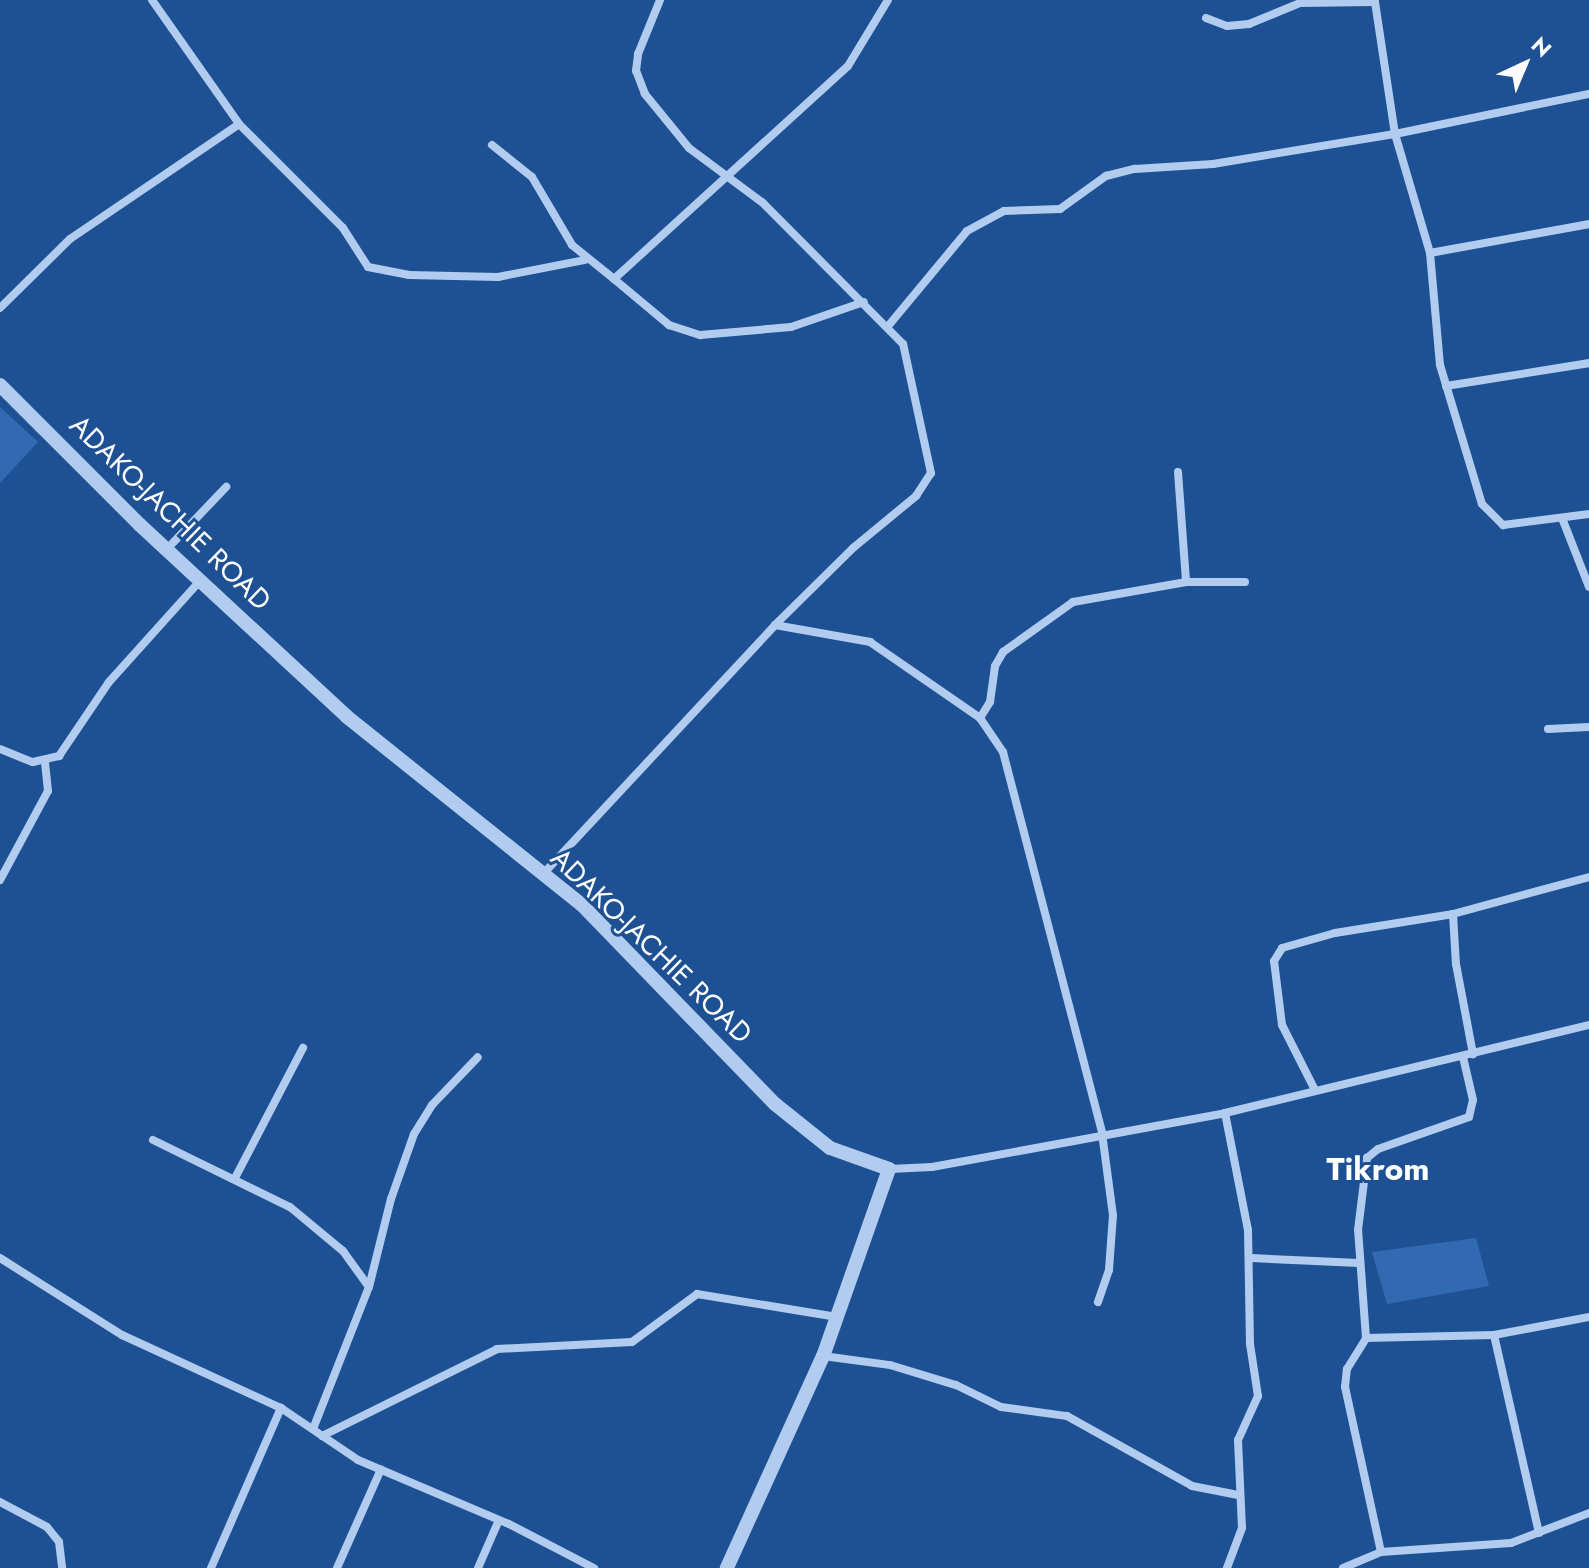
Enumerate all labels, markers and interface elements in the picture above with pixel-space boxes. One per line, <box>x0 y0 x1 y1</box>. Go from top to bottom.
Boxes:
north arrow <box>1485 24 1565 104</box>
text: N <box>1524 29 1559 64</box>
street label: ADAKO-JACHIE ROAD <box>63 408 277 618</box>
street label: ADAKO-JACHIE ROAD <box>544 841 758 1051</box>
district label: Tikrom <box>1326 1150 1430 1188</box>

